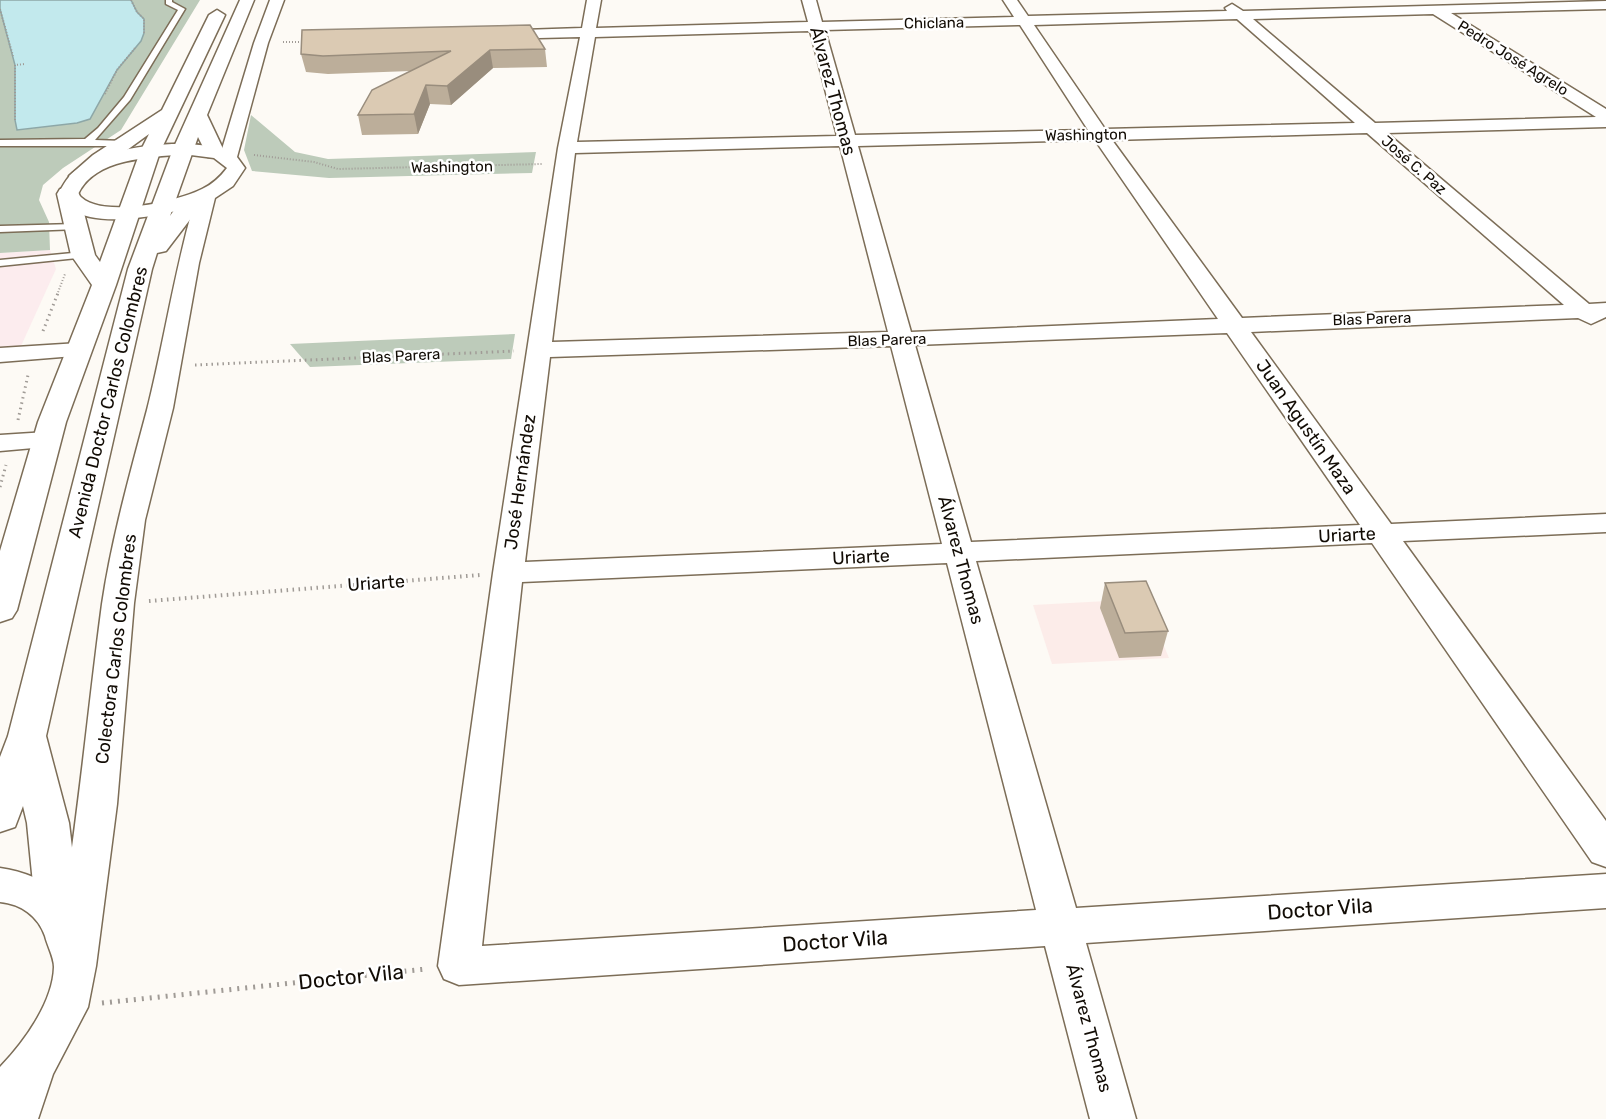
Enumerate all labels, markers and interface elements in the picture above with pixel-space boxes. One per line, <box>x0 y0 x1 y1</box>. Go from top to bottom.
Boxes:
street label: Chiclana <box>904 13 964 33</box>
street label: Pedro José Agrelo <box>1454 17 1572 99</box>
street label: Álvarez Thomas <box>805 24 861 158</box>
street label: Washington <box>1045 125 1127 145</box>
street label: José C. Paz <box>1378 132 1451 198</box>
street label: Washington <box>411 157 493 177</box>
street label: Avenida Doctor Carlos Colombres <box>64 264 152 540</box>
street label: Blas Parera <box>1332 309 1412 329</box>
street label: Blas Parera <box>847 330 927 350</box>
street label: Blas Parera <box>361 345 441 367</box>
street label: Juan Agustín Maza <box>1251 355 1361 499</box>
street label: José Hernández <box>500 413 540 551</box>
street label: Álvarez Thomas <box>933 493 989 627</box>
street label: Uriarte <box>1318 523 1376 547</box>
street label: Colectora Carlos Colombres <box>91 533 141 765</box>
street label: Uriarte <box>832 545 890 569</box>
street label: Uriarte <box>346 570 406 596</box>
street label: Doctor Vila <box>1266 892 1374 925</box>
street label: Doctor Vila <box>781 924 889 957</box>
street label: Doctor Vila <box>297 959 405 994</box>
street label: Álvarez Thomas <box>1061 961 1117 1095</box>

